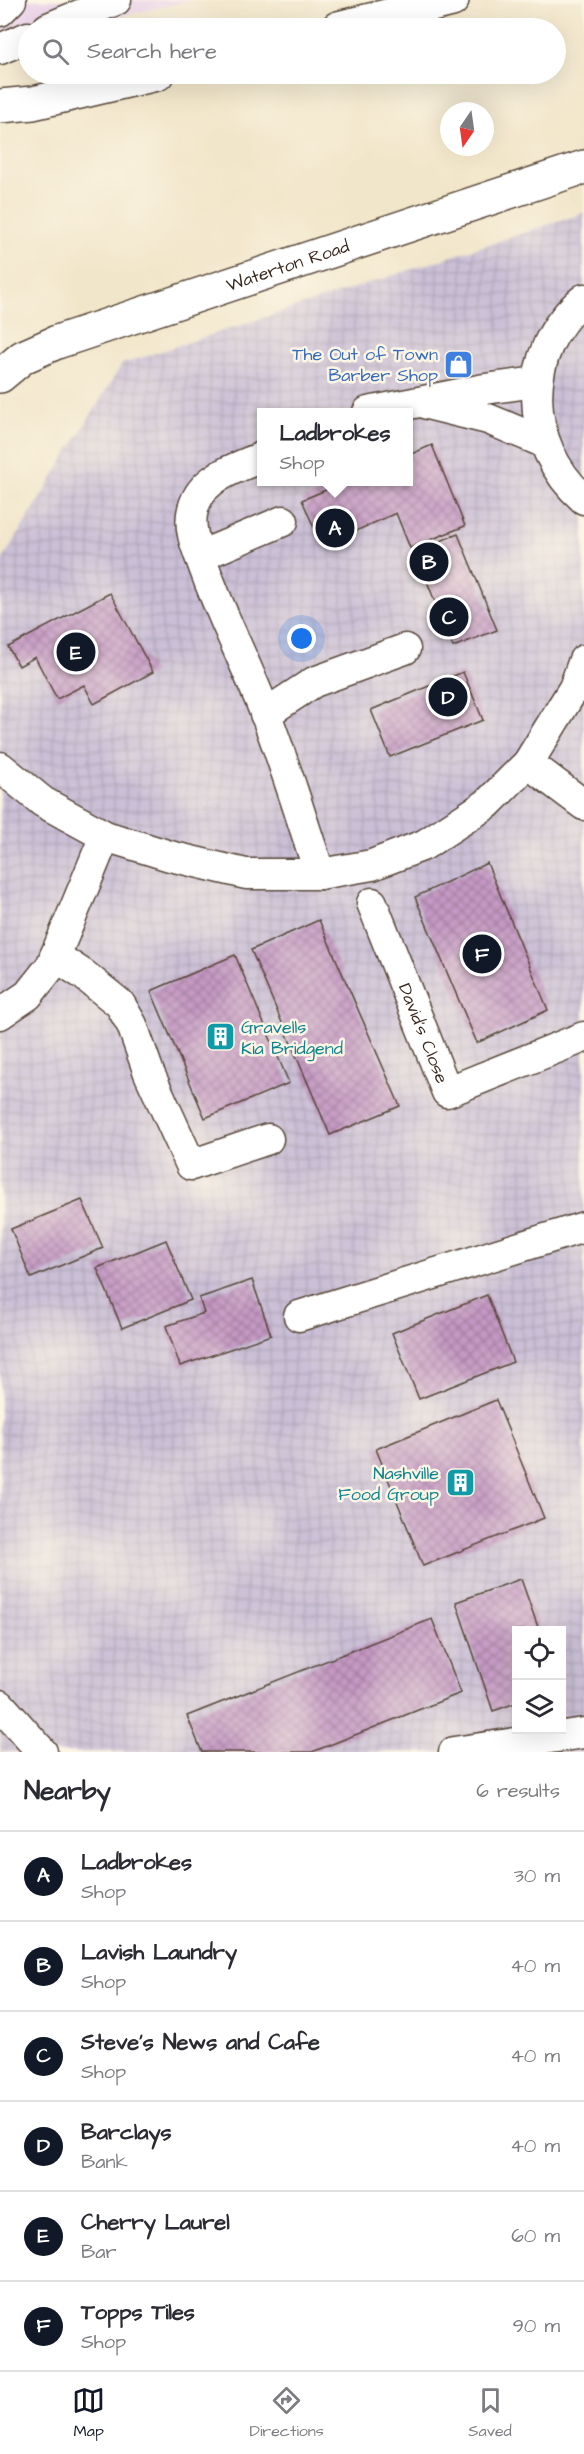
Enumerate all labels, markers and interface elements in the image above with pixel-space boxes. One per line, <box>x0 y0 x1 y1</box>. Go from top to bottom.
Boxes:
search box <box>18 18 566 84</box>
icon: search <box>39 35 72 68</box>
text: Search here <box>87 36 217 67</box>
north arrow <box>440 102 494 156</box>
street label: Waterton Road <box>223 233 352 297</box>
place label: The Out of Town Barber Shop <box>292 342 438 388</box>
shop icon: The Out of Town Barber Shop <box>443 348 475 380</box>
popup <box>257 408 413 486</box>
text: Ladbrokes <box>279 418 391 449</box>
text: Shop <box>279 449 325 477</box>
pin: A <box>316 506 354 550</box>
pin: B <box>410 540 448 584</box>
pin: C <box>430 594 468 640</box>
your location <box>287 624 316 653</box>
pin: E <box>56 630 96 674</box>
pin: D <box>428 674 468 720</box>
pin: F <box>462 932 502 976</box>
street label: David's Close <box>392 979 455 1087</box>
place label: Gravells Kia Bridgend <box>241 1015 343 1062</box>
building icon: Gravells Kia Bridgend <box>204 1021 236 1053</box>
place label: Nashville Food Group <box>338 1461 439 1507</box>
building icon: Nashville Food Group <box>444 1467 476 1499</box>
map controls <box>512 1626 566 1734</box>
button: locate <box>512 1626 566 1680</box>
button: layers <box>512 1680 566 1734</box>
text: Nearby <box>24 1773 111 1809</box>
text: 6 results <box>476 1777 560 1805</box>
text: Ladbrokes <box>81 1847 192 1878</box>
text: A <box>37 1862 50 1890</box>
text: 30 m <box>514 1862 560 1890</box>
text: Shop <box>81 1878 126 1906</box>
text: Lavish Laundry <box>81 1937 237 1968</box>
text: B <box>36 1952 51 1980</box>
text: 40 m <box>510 1952 560 1980</box>
text: Shop <box>81 1968 126 1996</box>
text: Steve's News and Cafe <box>81 2027 320 2058</box>
text: C <box>36 2042 51 2070</box>
text: 40 m <box>510 2042 560 2070</box>
text: Shop <box>81 2058 126 2086</box>
text: Barclays <box>81 2117 172 2148</box>
text: D <box>37 2132 50 2160</box>
text: 40 m <box>510 2132 560 2160</box>
text: Bank <box>81 2148 128 2176</box>
text: Cherry Laurel <box>81 2207 230 2238</box>
text: E <box>38 2222 49 2250</box>
text: 60 m <box>511 2222 560 2250</box>
text: Bar <box>81 2238 116 2266</box>
text: Topps Tiles <box>81 2297 195 2328</box>
text: F <box>37 2312 50 2340</box>
text: 90 m <box>512 2312 560 2340</box>
text: Shop <box>81 2328 126 2356</box>
tab: Map <box>72 2384 105 2442</box>
tab: Directions <box>250 2384 324 2442</box>
tab: Saved <box>468 2384 512 2442</box>

